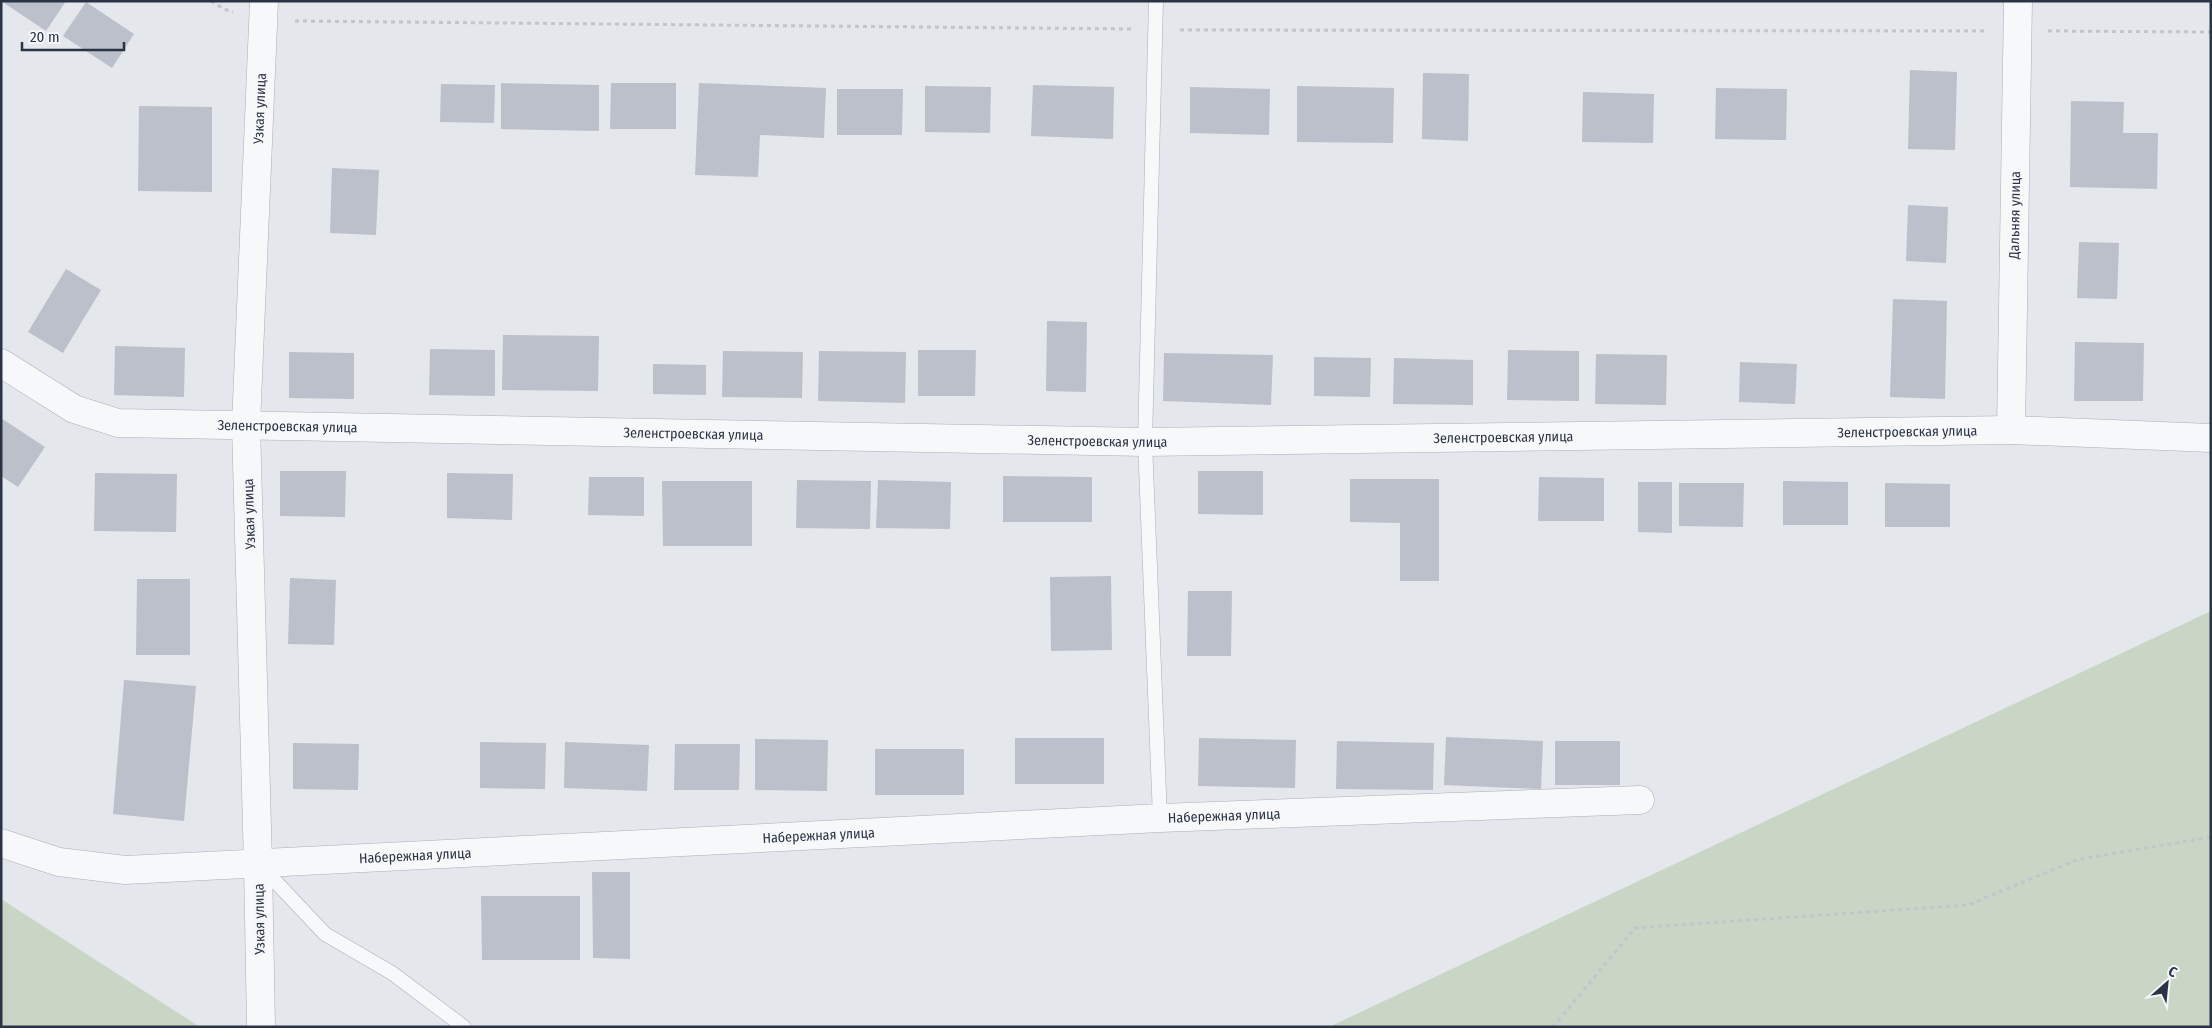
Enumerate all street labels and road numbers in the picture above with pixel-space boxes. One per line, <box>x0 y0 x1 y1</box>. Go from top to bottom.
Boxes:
street label: Узкая улица <box>250 73 270 145</box>
street label: Дальняя улица <box>2006 171 2024 260</box>
street label: Зеленстроевская улица <box>217 417 358 436</box>
street label: Зеленстроевская улица <box>1837 422 1978 441</box>
street label: Зеленстроевская улица <box>623 424 764 444</box>
street label: Зеленстроевская улица <box>1433 428 1574 447</box>
street label: Зеленстроевская улица <box>1027 432 1168 451</box>
street label: Узкая улица <box>240 478 259 551</box>
street label: Набережная улица <box>1168 805 1281 827</box>
street label: Набережная улица <box>762 824 875 847</box>
street label: Набережная улица <box>359 845 472 867</box>
street label: Узкая улица <box>250 883 269 956</box>

